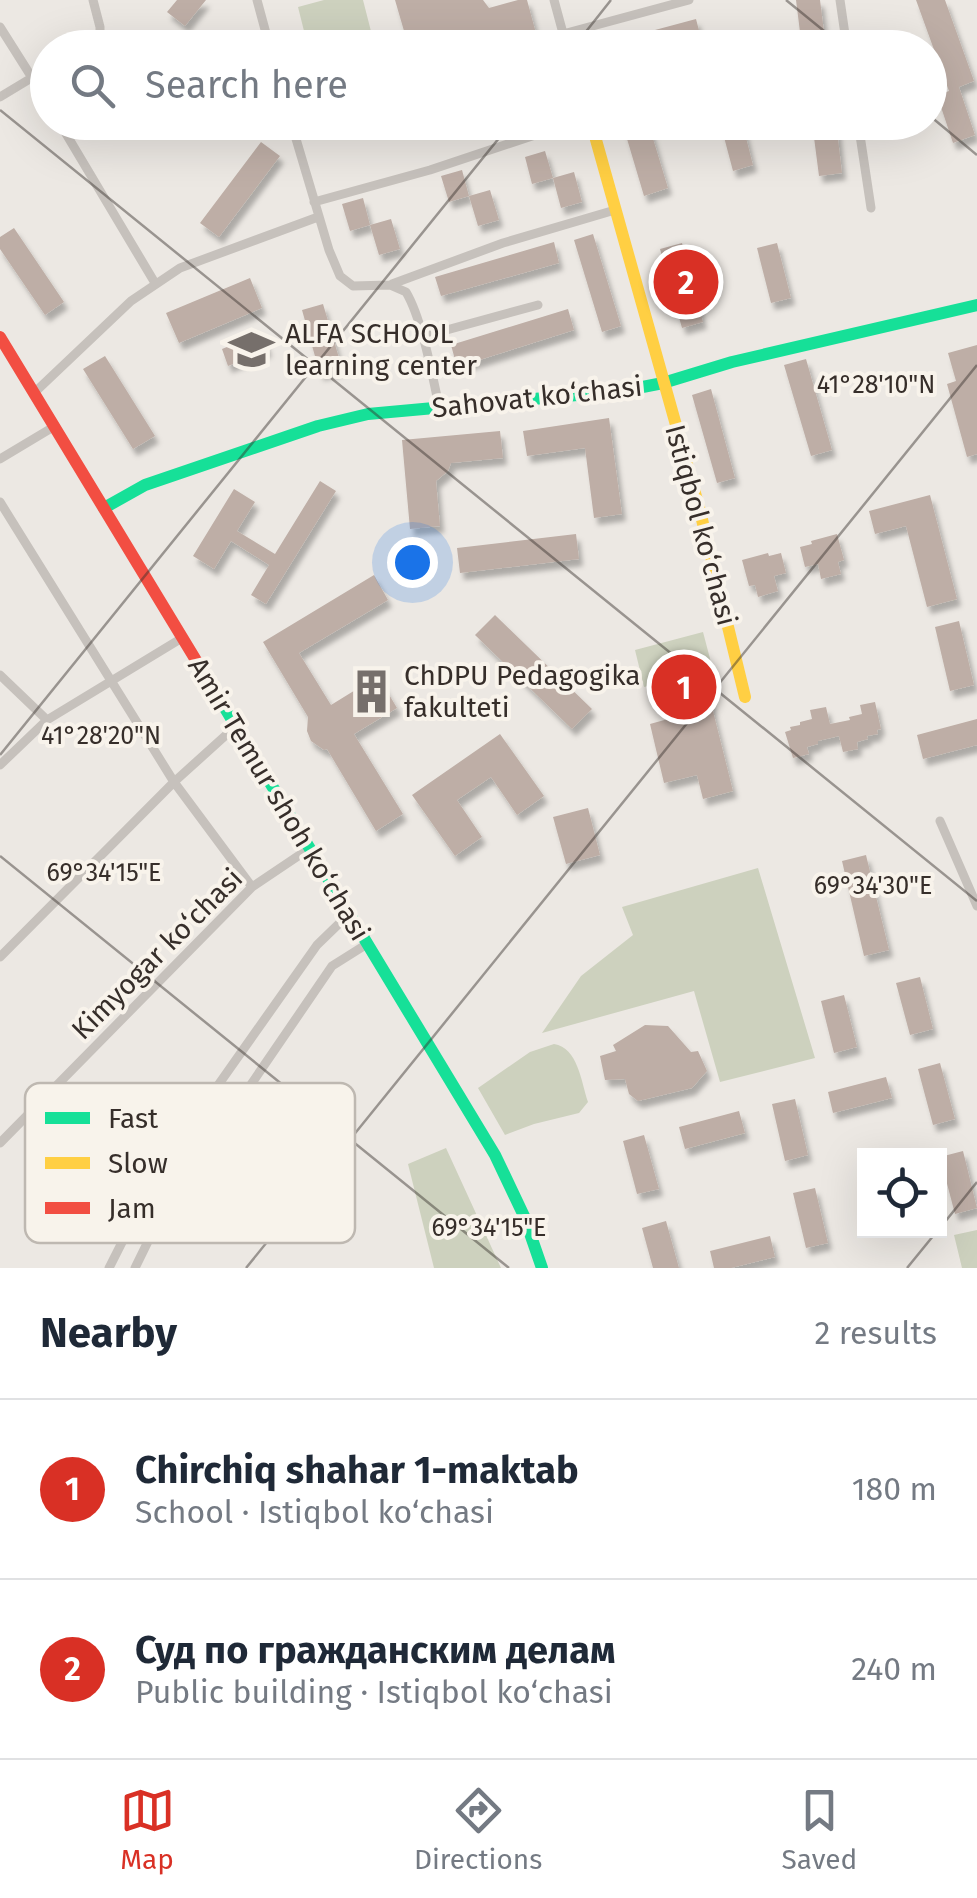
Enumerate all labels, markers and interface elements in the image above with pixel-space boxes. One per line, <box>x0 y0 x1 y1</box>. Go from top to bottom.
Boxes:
search box <box>30 30 947 140</box>
icon: search <box>65 58 120 113</box>
text: Search here <box>145 62 348 108</box>
pin: 2 <box>654 244 718 320</box>
place label: ALFA SCHOOL learning center <box>285 317 477 382</box>
school or university icon: ALFA SCHOOL learning center <box>228 325 276 373</box>
street label: Sahovat ko‘chasi <box>430 370 644 424</box>
text: 41°28'10"N <box>817 370 935 400</box>
street label: Istiqbol ko‘chasi <box>658 421 744 629</box>
your location <box>387 537 438 588</box>
pin: 1 <box>652 650 716 724</box>
street label: Amir Temur shoh ko‘chasi <box>181 651 377 947</box>
place label: ChDPU Pedagogika fakulteti <box>404 659 641 724</box>
building icon: ChDPU Pedagogika fakulteti <box>347 667 395 715</box>
text: 41°28'20"N <box>41 721 161 751</box>
text: 69°34'15"E <box>47 858 161 888</box>
street label: Kimyogar ko‘chasi <box>65 862 249 1046</box>
text: 69°34'30"E <box>814 871 932 901</box>
legend <box>25 1083 355 1243</box>
text: Fast <box>108 1102 159 1135</box>
text: Slow <box>108 1147 168 1180</box>
map controls <box>857 1148 947 1238</box>
button: locate <box>857 1148 947 1238</box>
text: Jam <box>108 1192 156 1225</box>
text: 69°34'15"E <box>432 1213 546 1243</box>
text: Nearby <box>40 1308 177 1358</box>
text: 2 results <box>814 1314 937 1352</box>
text: Chirchiq shahar 1-maktab <box>135 1447 579 1493</box>
text: 1 <box>65 1470 80 1508</box>
text: 180 m <box>852 1470 937 1508</box>
text: School · Istiqbol ko‘chasi <box>135 1493 494 1531</box>
text: Суд по гражданским делам <box>135 1627 616 1673</box>
text: 2 <box>64 1650 81 1688</box>
text: 240 m <box>851 1650 937 1688</box>
text: Public building · Istiqbol ko‘chasi <box>135 1673 613 1711</box>
tab: Map <box>120 1783 175 1876</box>
tab: Directions <box>414 1783 542 1876</box>
tab: Saved <box>782 1783 857 1876</box>

